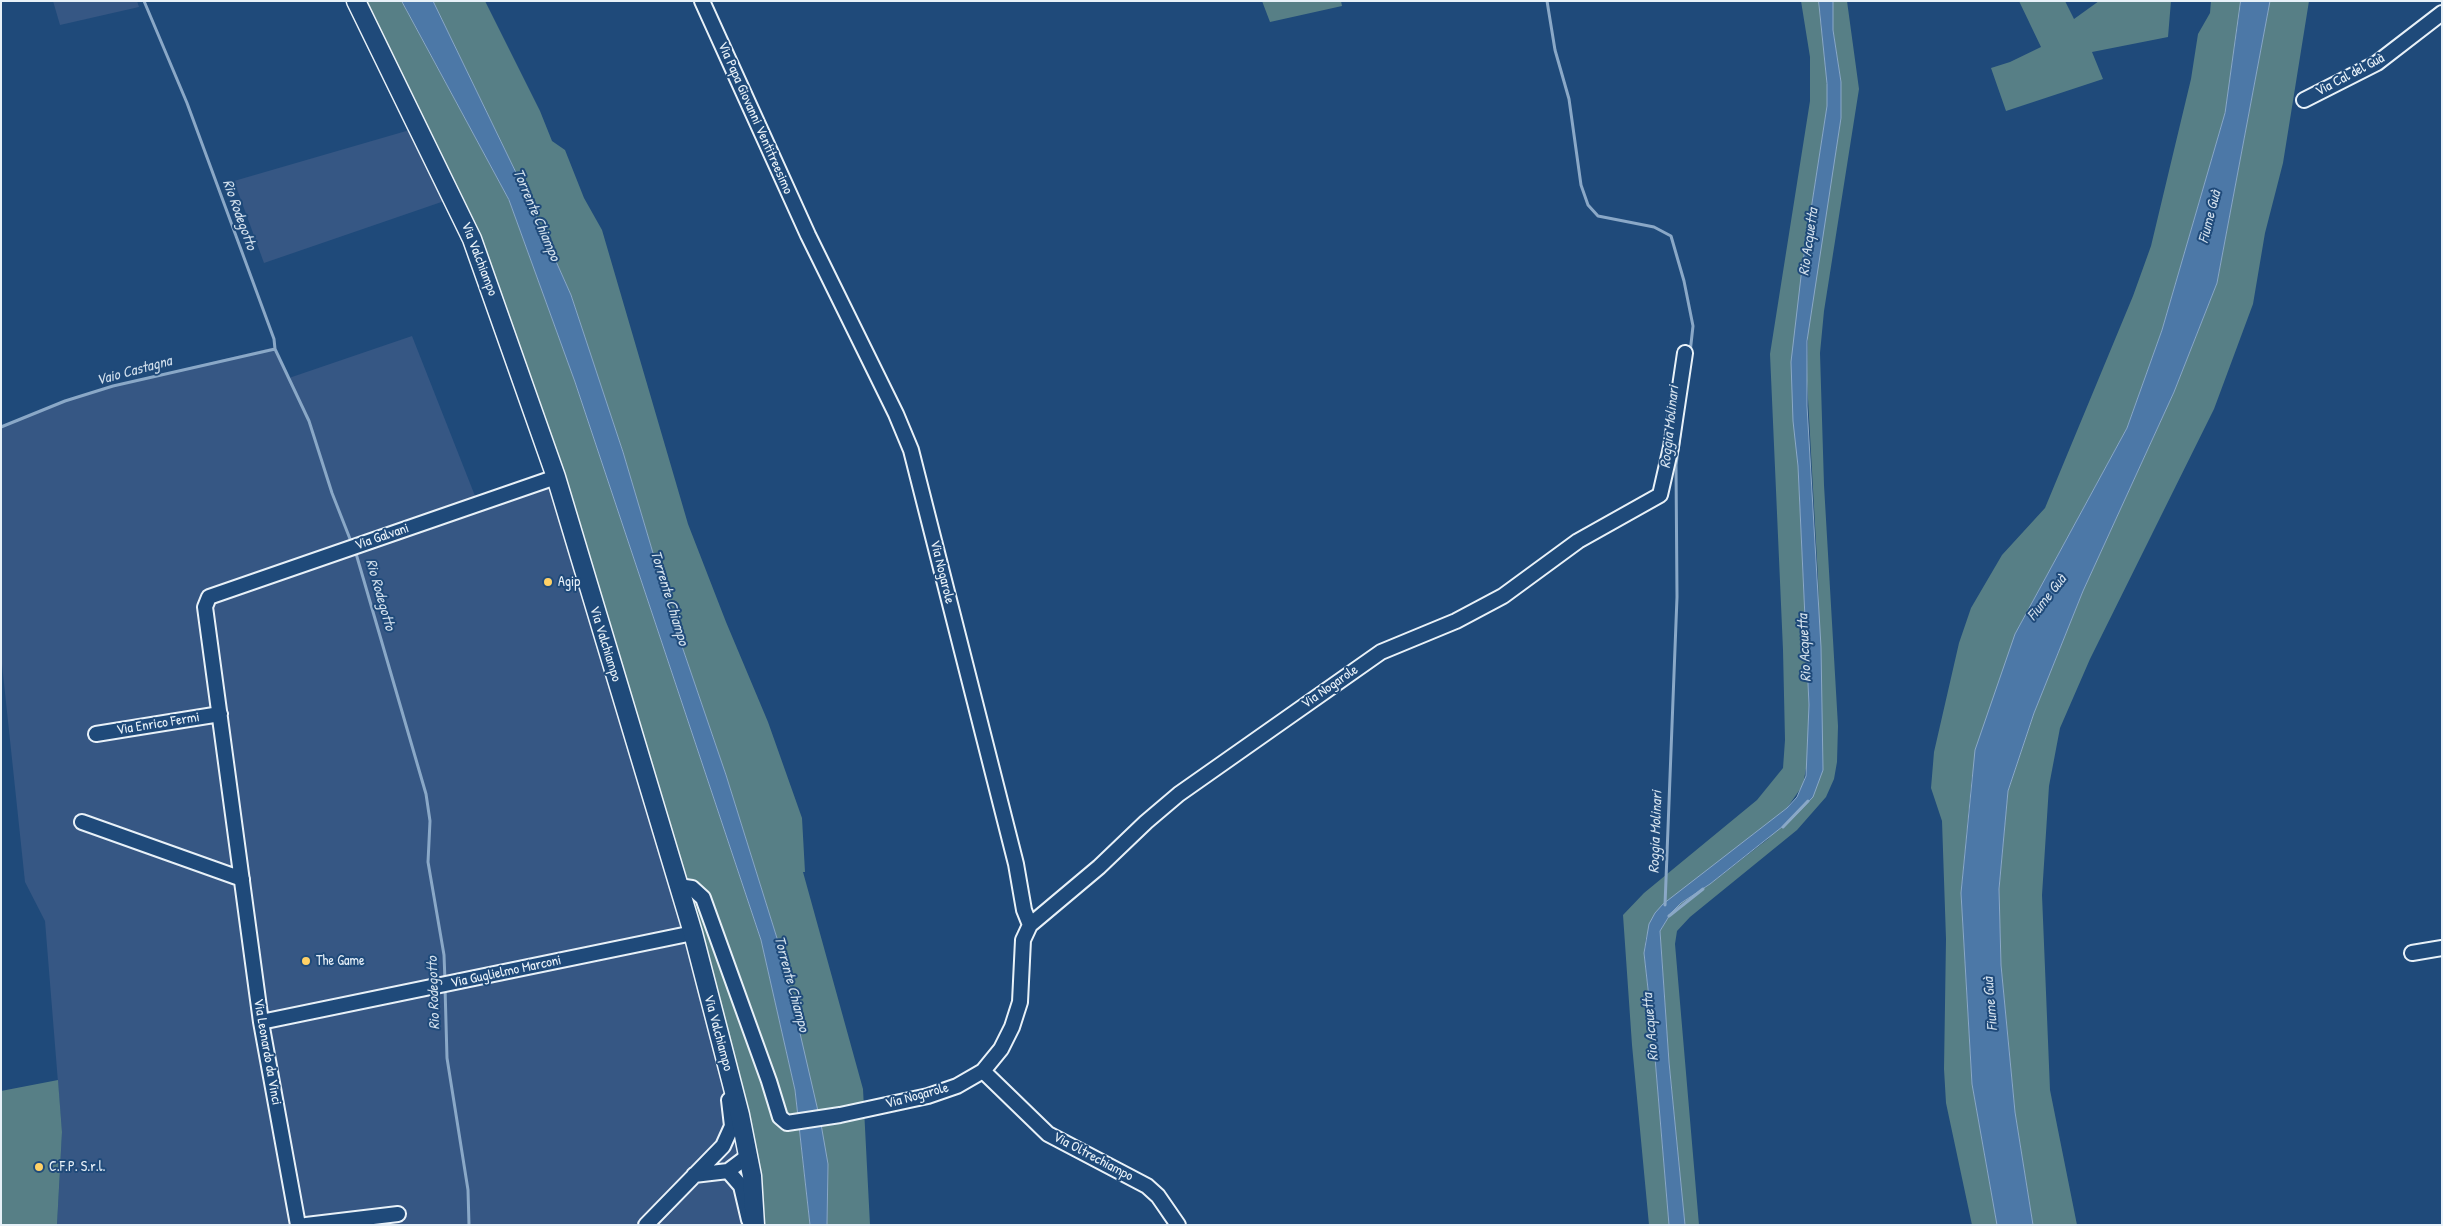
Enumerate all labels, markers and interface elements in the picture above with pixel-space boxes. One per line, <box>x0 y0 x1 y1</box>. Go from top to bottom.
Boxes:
street label: Via Papa Giovanni Ventitreesimo <box>714 39 796 197</box>
street label: Via Cal del Guà <box>2313 50 2387 100</box>
water label: Torrente Chiampo <box>508 166 564 264</box>
water label: Rio Rodegotto <box>218 177 260 253</box>
water label: Fiume Guà <box>2195 189 2225 245</box>
water label: Rio Acquetta <box>1795 207 1823 277</box>
street label: Via Valchiampo <box>457 220 501 298</box>
water label: Vaio Castagna <box>94 352 174 390</box>
water label: Roggia Molinari <box>1657 385 1683 469</box>
street label: Via Galvani <box>353 520 411 554</box>
street label: Via Nogarole <box>926 539 958 605</box>
water label: Torrente Chiampo <box>646 548 692 648</box>
water label: Rio Rodegotto <box>361 557 399 633</box>
water label: Fiume Guà <box>2023 571 2071 625</box>
place label: Agip <box>558 574 580 590</box>
marker: Agip <box>542 576 554 588</box>
street label: Via Valchiampo <box>586 604 624 684</box>
water label: Rio Acquetta <box>1794 614 1816 682</box>
street label: Via Nogarole <box>1299 662 1361 712</box>
street label: Via Enrico Fermi <box>115 709 201 739</box>
water label: Roggia Molinari <box>1646 790 1666 874</box>
water label: Torrente Chiampo <box>770 934 812 1034</box>
street label: Via Guglielmo Marconi <box>449 952 563 992</box>
place label: The Game <box>316 953 365 969</box>
marker: The Game <box>300 955 312 967</box>
water label: Rio Rodegotto <box>424 956 444 1030</box>
water label: Fiume Guà <box>1980 976 2002 1032</box>
water label: Rio Acquetta <box>1639 992 1663 1062</box>
street label: Via Valchiampo <box>700 993 736 1073</box>
street label: Via Leonardo da Vinci <box>249 997 285 1107</box>
street label: Via Nogarole <box>884 1079 950 1113</box>
street label: Via Oltrechiampo <box>1050 1129 1136 1185</box>
place label: C.F.P. S.r.l. <box>49 1159 105 1175</box>
marker: C.F.P. S.r.l. <box>33 1161 45 1173</box>

